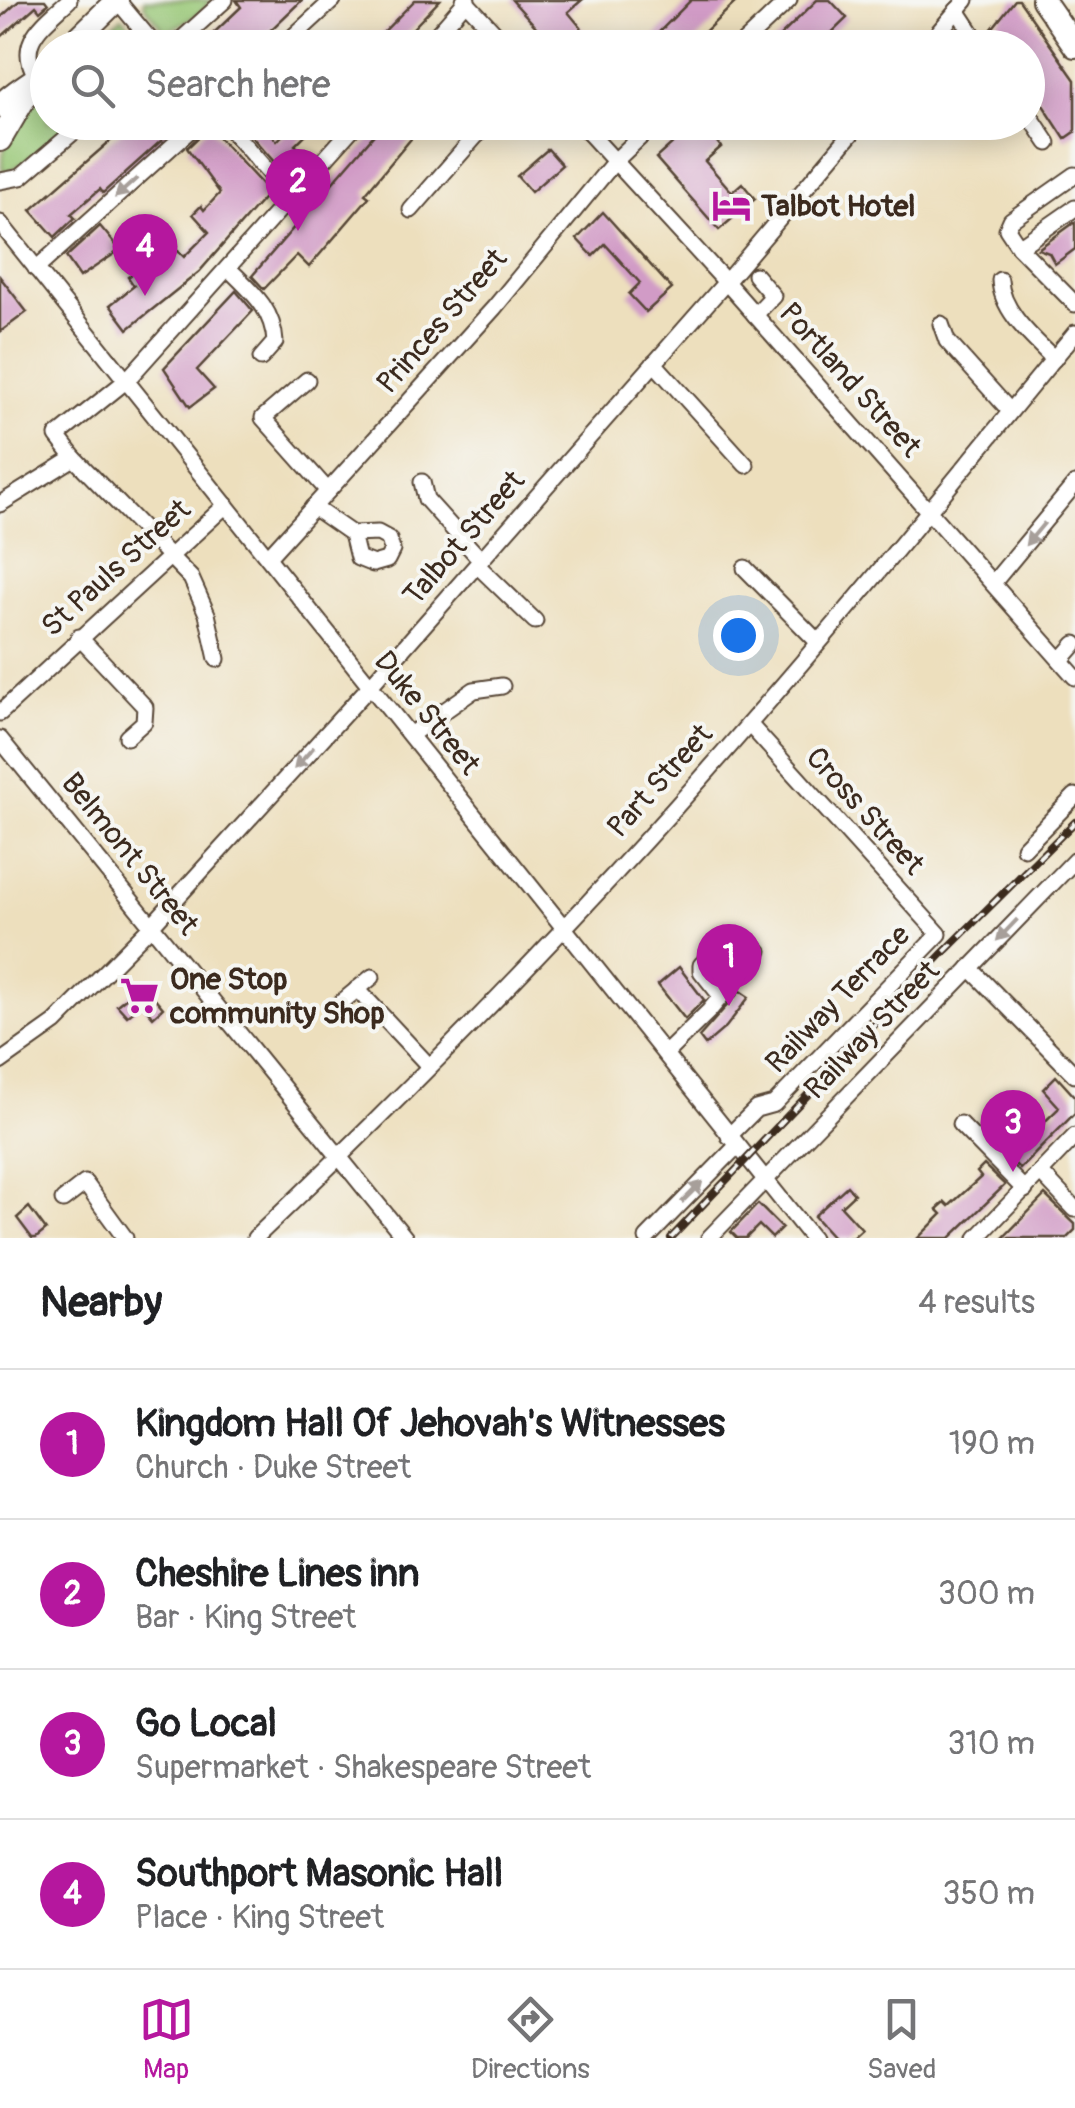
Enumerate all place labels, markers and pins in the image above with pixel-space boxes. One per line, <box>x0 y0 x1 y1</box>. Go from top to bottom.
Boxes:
pin: 2 <box>266 148 330 231</box>
hotel icon: Talbot Hotel <box>710 185 752 227</box>
place label: Talbot Hotel <box>760 188 916 225</box>
pin: 4 <box>112 214 178 296</box>
pin: 1 <box>696 924 762 1006</box>
place label: One Stop community Shop <box>169 961 385 1032</box>
supermarket icon: One Stop community Shop <box>119 975 161 1017</box>
pin: 3 <box>980 1090 1046 1172</box>

